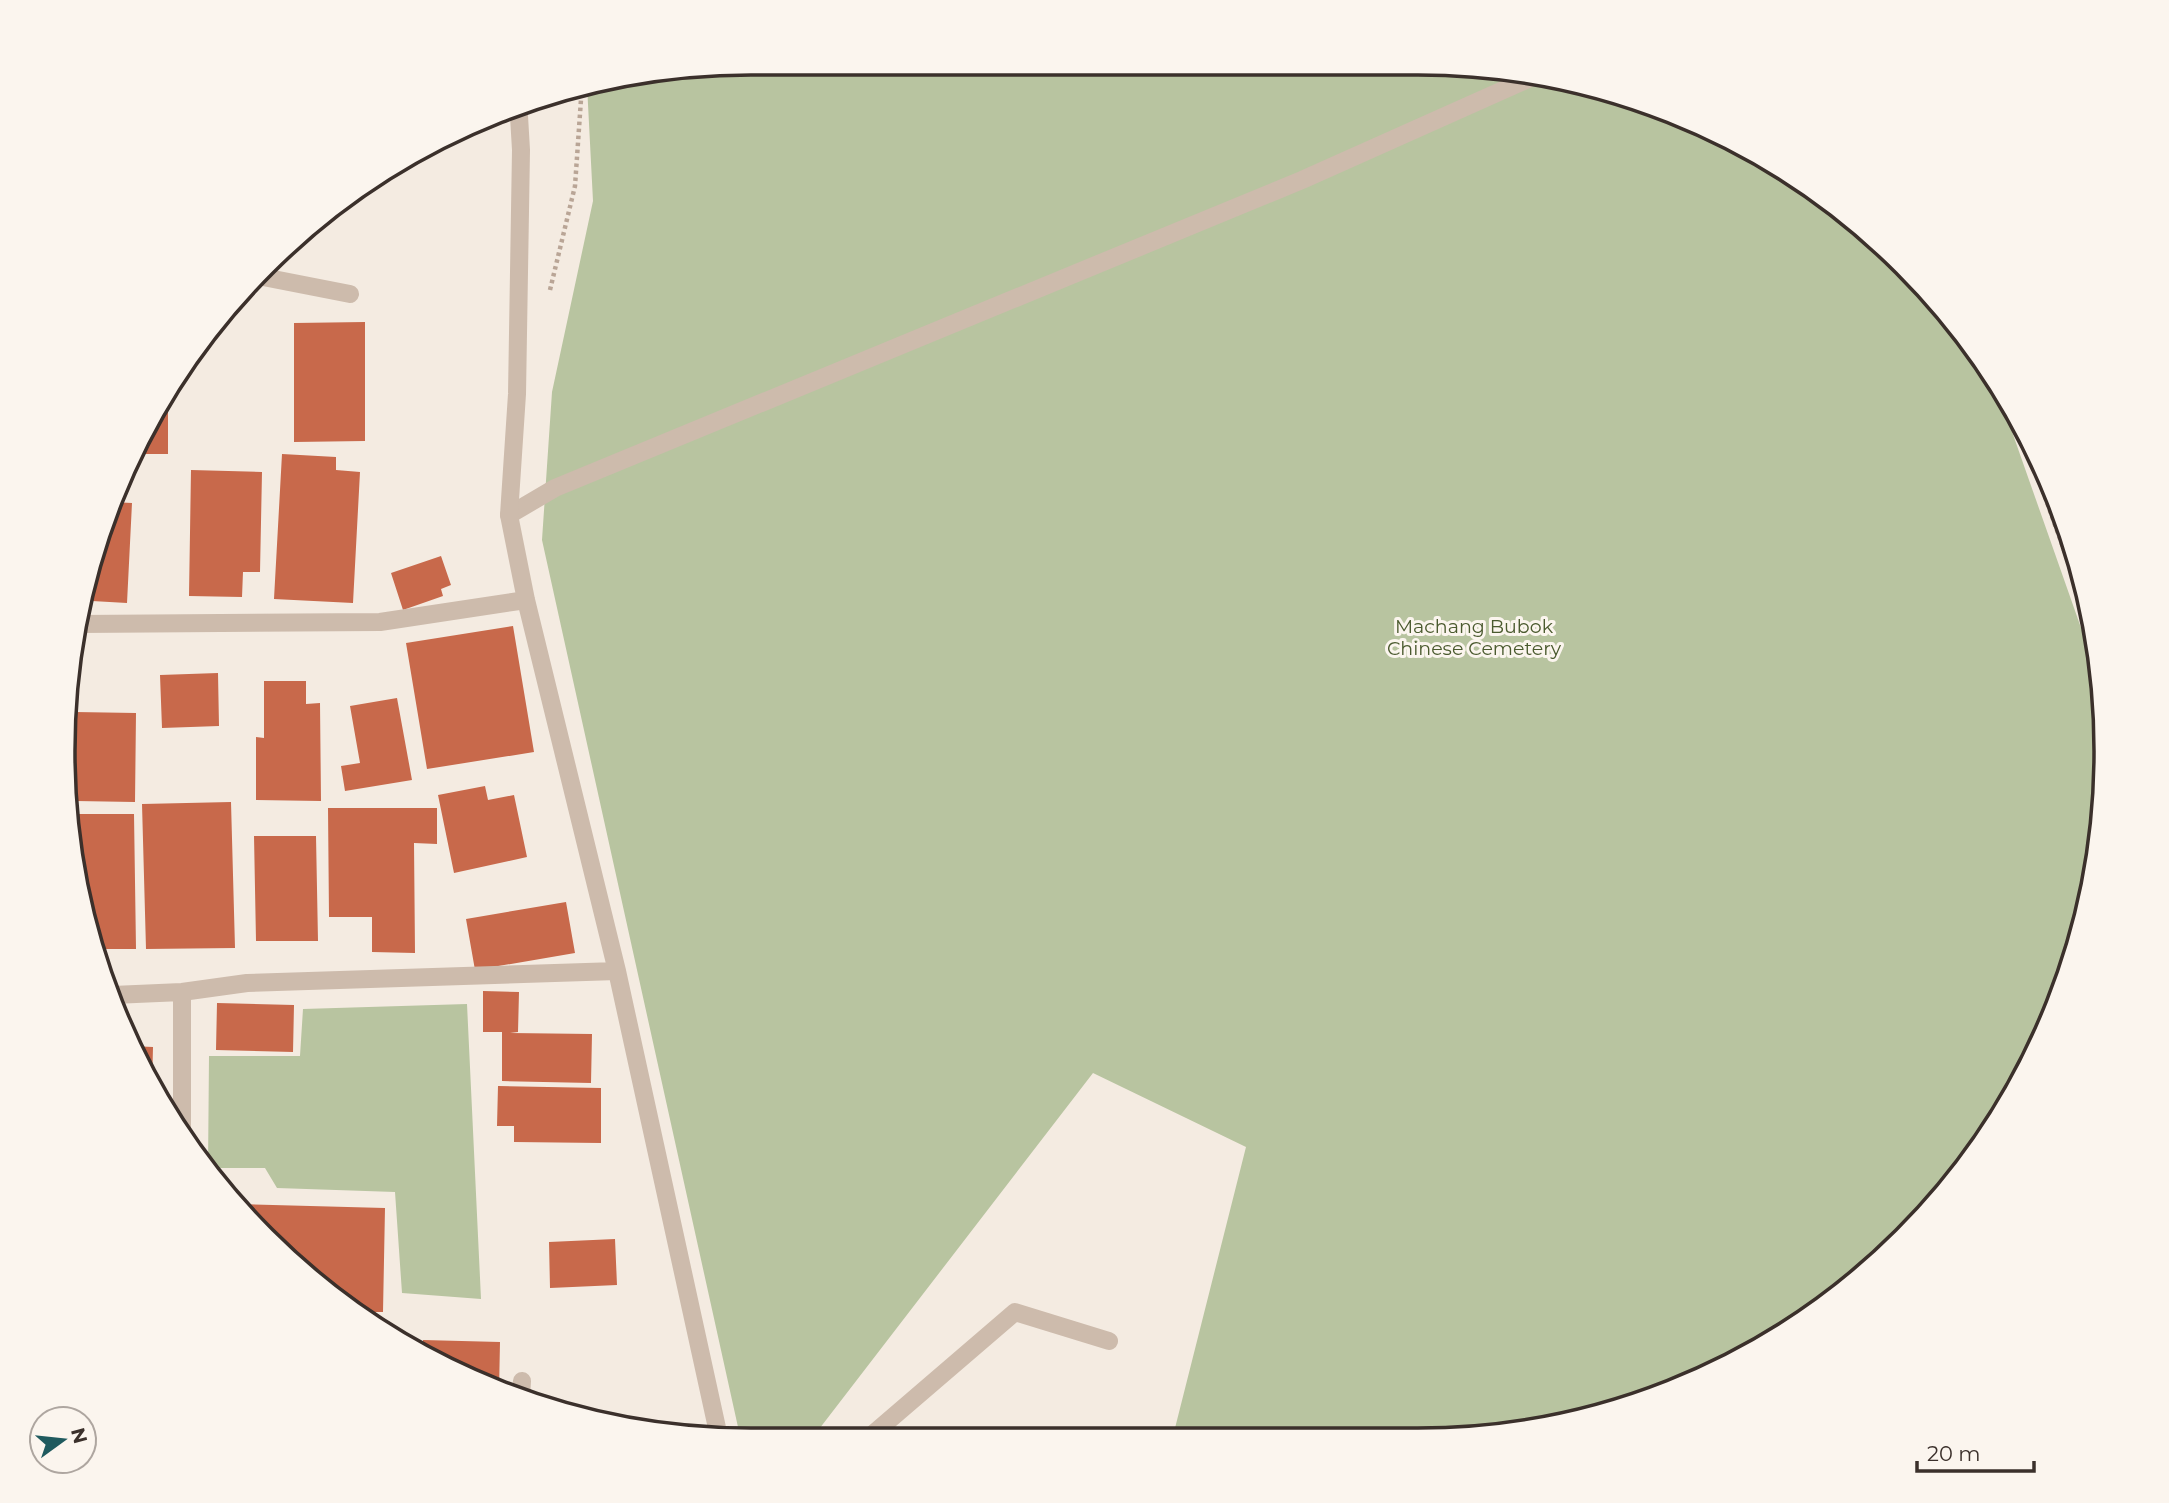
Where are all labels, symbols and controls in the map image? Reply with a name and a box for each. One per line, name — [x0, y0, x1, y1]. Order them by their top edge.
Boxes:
park label: Machang Bubok Chinese Cemetery — [1387, 615, 1562, 660]
north arrow — [28, 1405, 98, 1475]
text: N — [66, 1425, 92, 1446]
scale bar — [1917, 1430, 2034, 1474]
text: 20 m — [1927, 1441, 1981, 1466]

